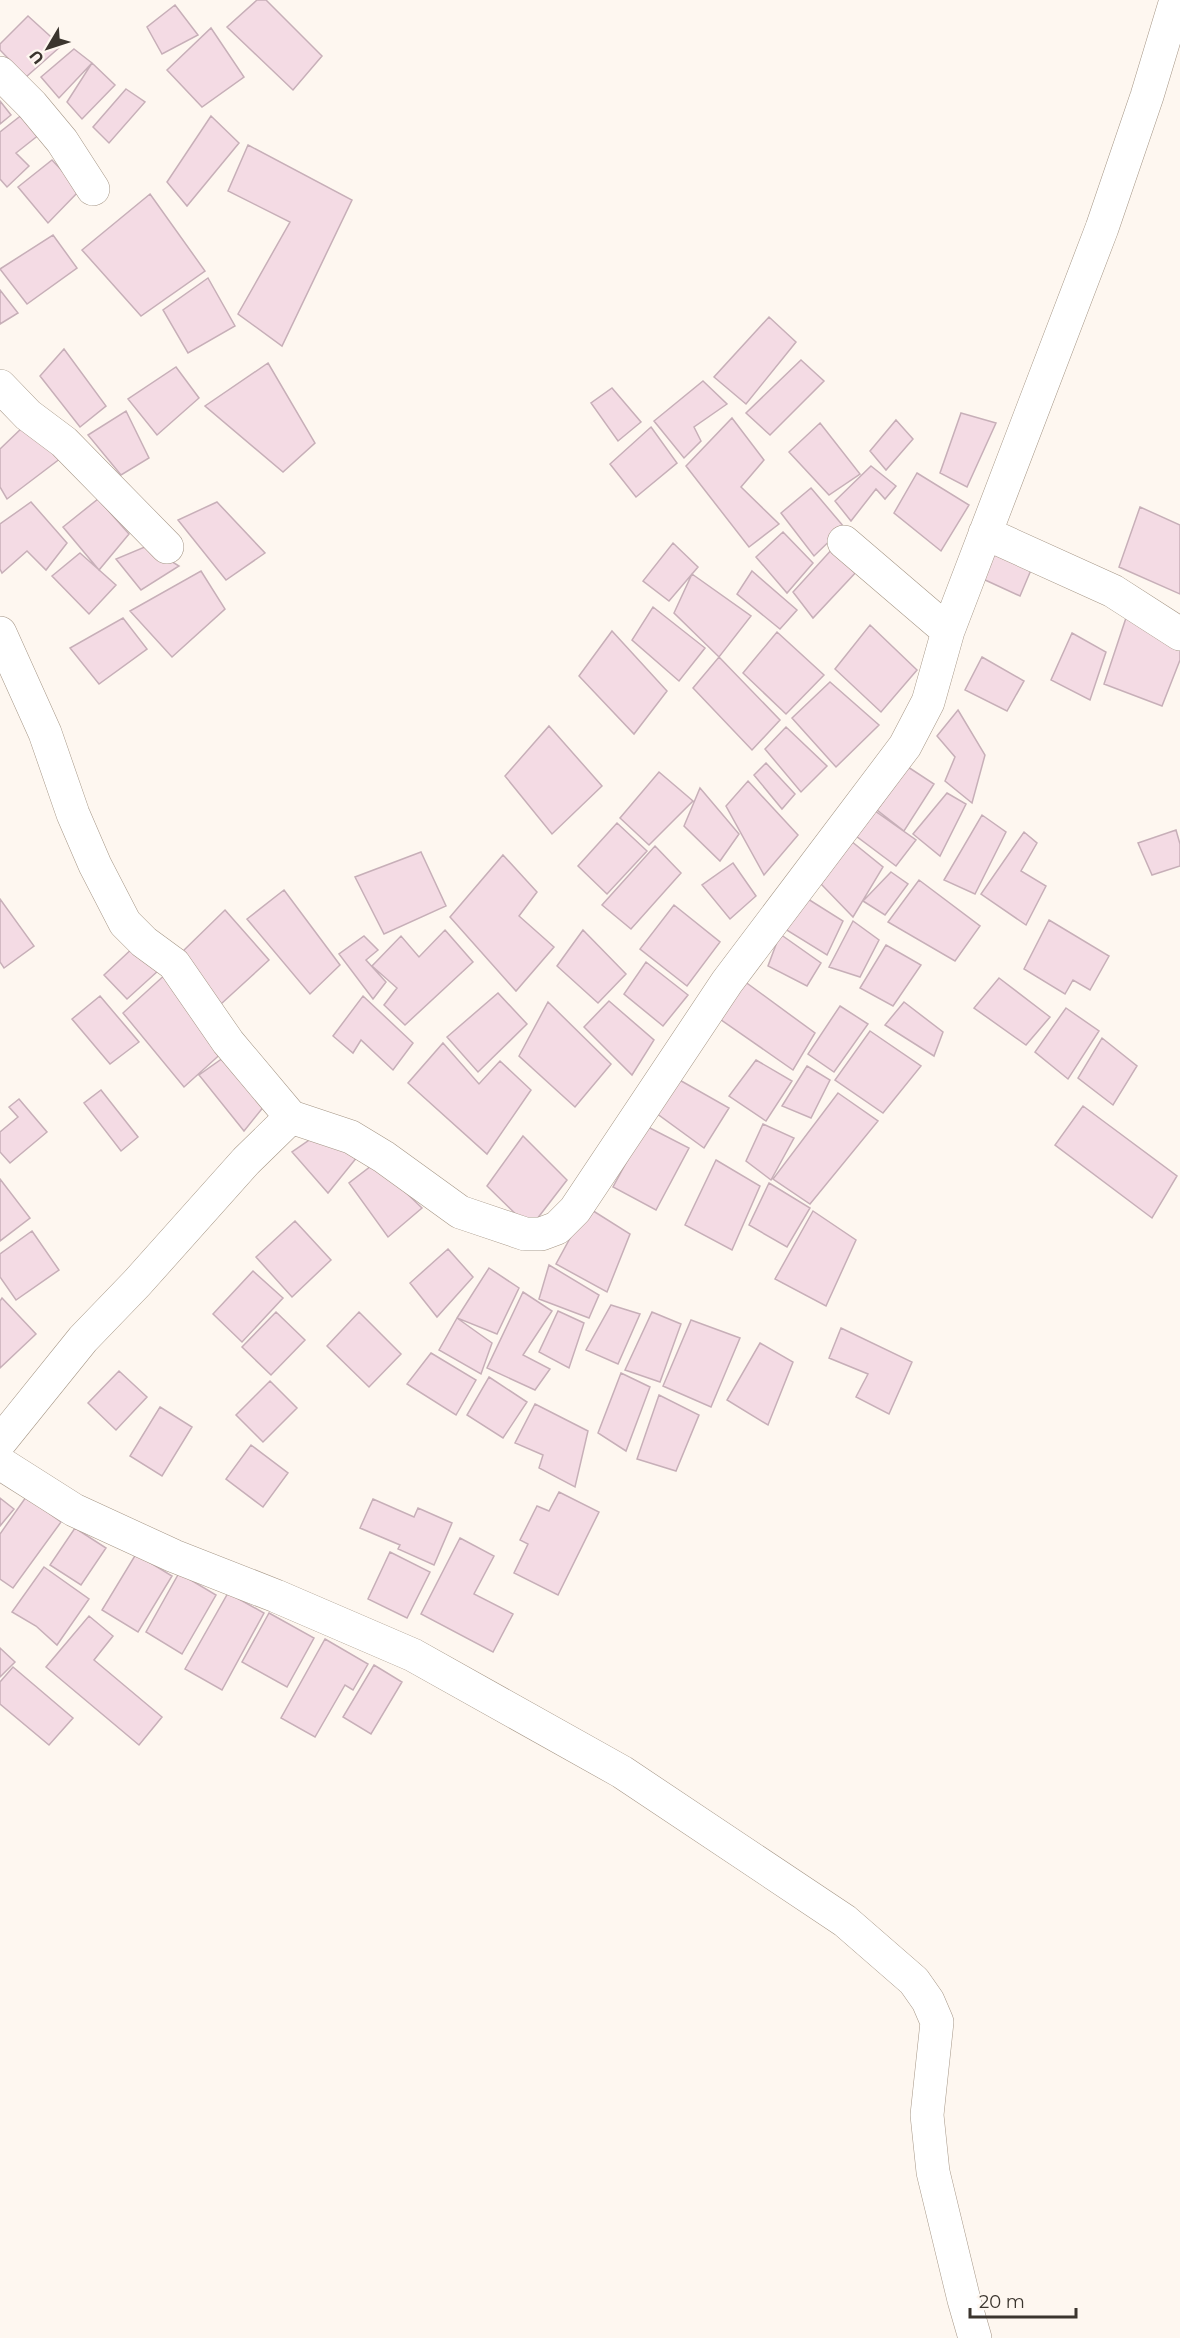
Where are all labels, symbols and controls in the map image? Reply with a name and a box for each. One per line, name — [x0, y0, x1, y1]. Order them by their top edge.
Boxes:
north arrow — [18, 18, 78, 78]
text: U — [25, 46, 48, 68]
scale bar — [970, 2281, 1076, 2319]
text: 20 m — [979, 2291, 1025, 2313]

